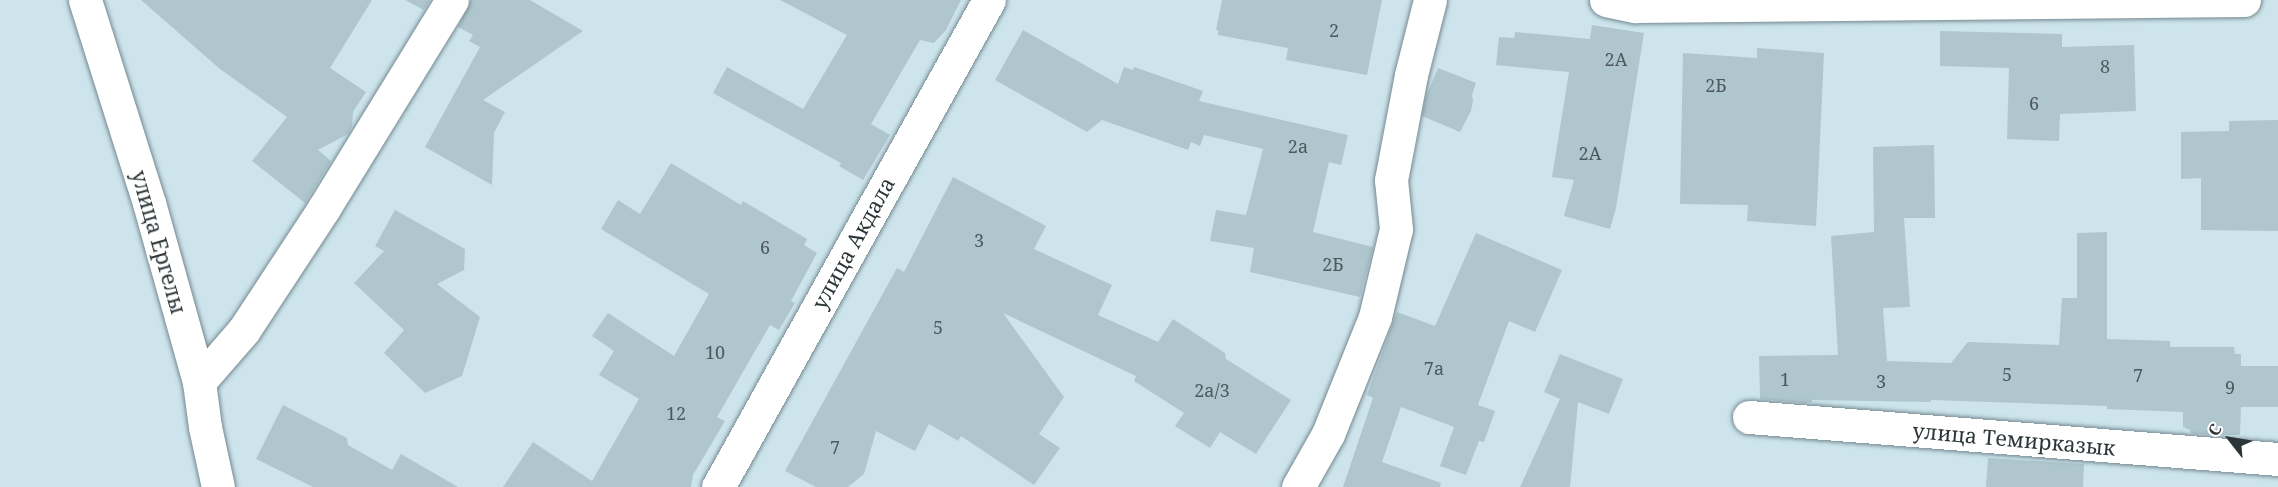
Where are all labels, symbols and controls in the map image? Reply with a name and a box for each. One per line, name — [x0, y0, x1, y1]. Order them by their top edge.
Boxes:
house number: 2 — [1329, 19, 1339, 41]
house number: 2А — [1605, 48, 1627, 70]
house number: 8 — [2100, 55, 2110, 77]
house number: 2Б — [1705, 74, 1727, 96]
house number: 6 — [2029, 92, 2039, 114]
house number: 2а — [1288, 135, 1308, 157]
house number: 2А — [1579, 142, 1601, 164]
street label: улица Ергелы — [126, 167, 192, 317]
street label: улица Акдала — [806, 172, 900, 314]
house number: 3 — [974, 229, 984, 251]
house number: 6 — [760, 236, 770, 258]
house number: 2Б — [1322, 253, 1344, 275]
house number: 5 — [933, 316, 943, 338]
house number: 10 — [705, 341, 725, 363]
house number: 7а — [1424, 357, 1444, 379]
house number: 5 — [2002, 363, 2012, 385]
house number: 7 — [2133, 364, 2143, 386]
house number: 1 — [1780, 368, 1790, 390]
house number: 3 — [1876, 370, 1886, 392]
house number: 9 — [2225, 376, 2235, 398]
house number: 2а/3 — [1194, 379, 1230, 401]
house number: 12 — [666, 402, 686, 424]
north arrow — [2200, 409, 2260, 469]
street label: улица Темирказык — [1912, 418, 2116, 460]
text: С — [2202, 420, 2227, 440]
house number: 7 — [830, 436, 840, 458]

